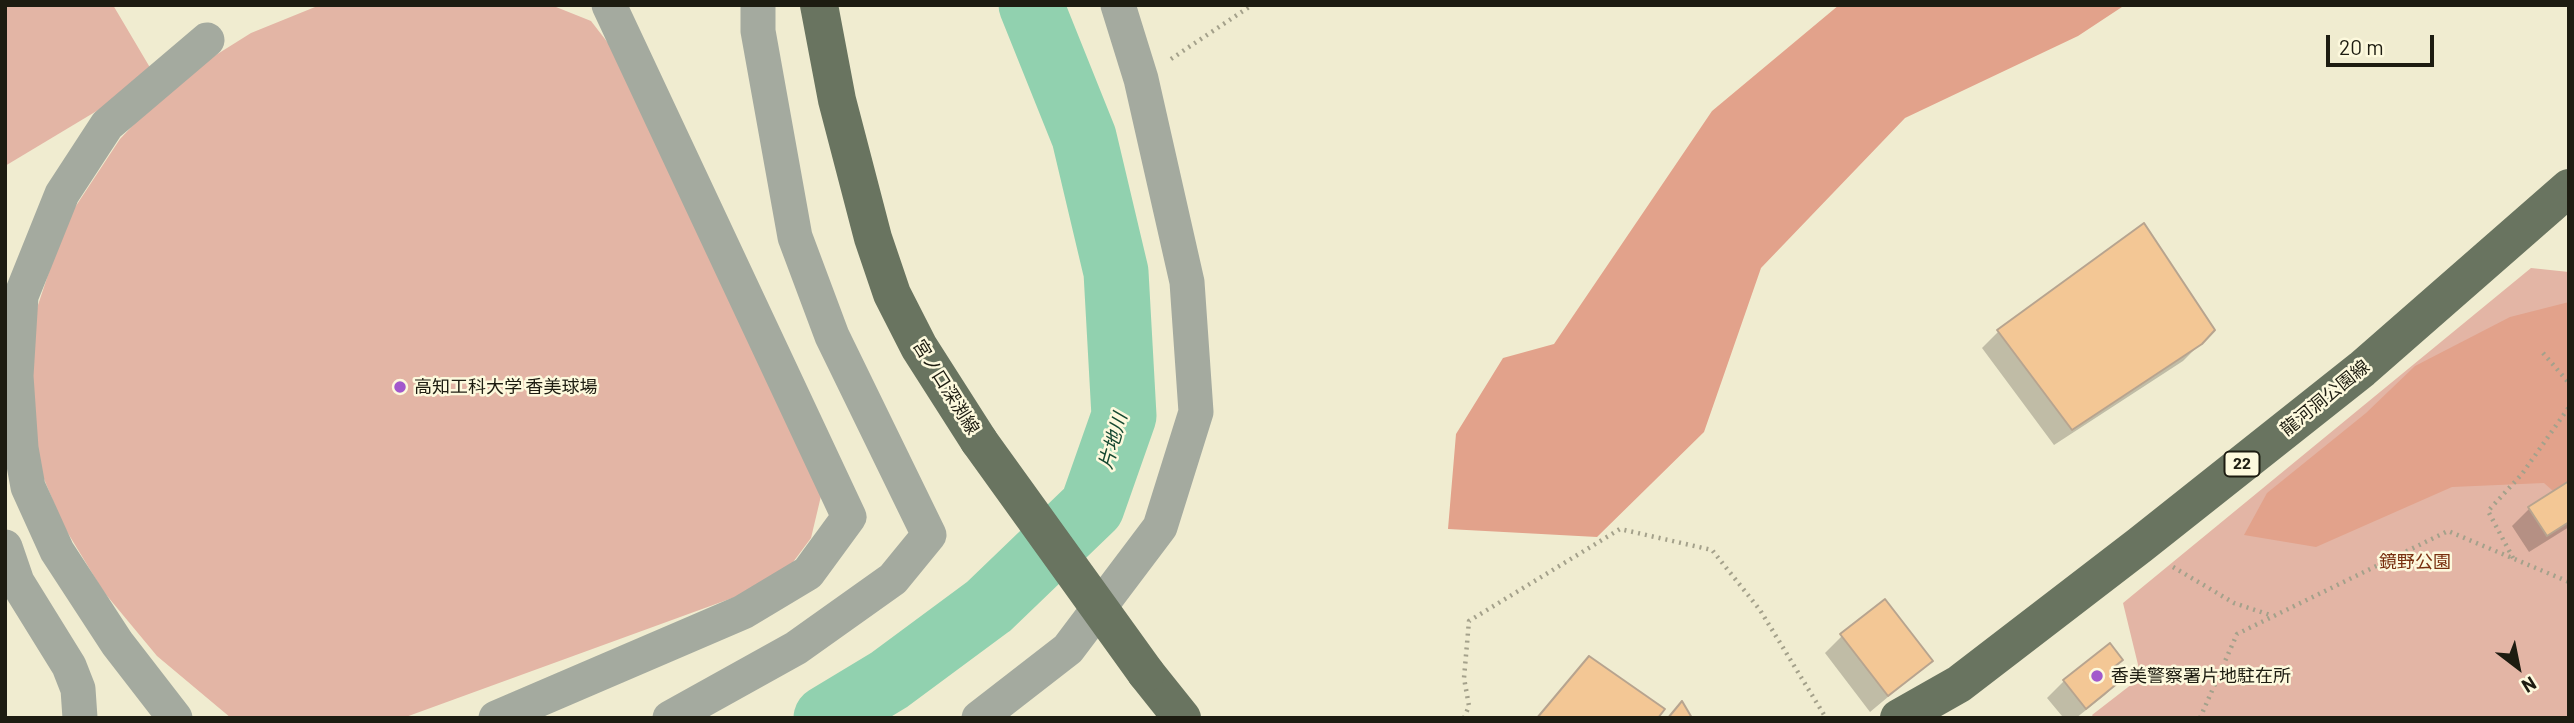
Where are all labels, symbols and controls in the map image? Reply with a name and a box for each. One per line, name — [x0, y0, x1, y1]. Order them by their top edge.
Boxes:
scale bar — [2329, 21, 2438, 65]
text: 20 m — [2339, 34, 2384, 59]
street label: 宮ノ口深渕線 — [908, 335, 984, 439]
street label: 龍河洞公園線 — [2276, 356, 2374, 440]
place label: 高知工科大学 香美球場 — [414, 376, 598, 398]
marker: 高知工科大学 香美球場 — [392, 379, 408, 395]
water label: 片地川 — [1094, 410, 1132, 472]
road number: 22 — [2224, 452, 2260, 477]
park label: 鏡野公園 — [2379, 551, 2451, 573]
north arrow — [2483, 632, 2553, 702]
place label: 香美警察署片地駐在所 — [2111, 665, 2291, 687]
marker: 香美警察署片地駐在所 — [2089, 668, 2105, 684]
text: N — [2518, 672, 2541, 698]

